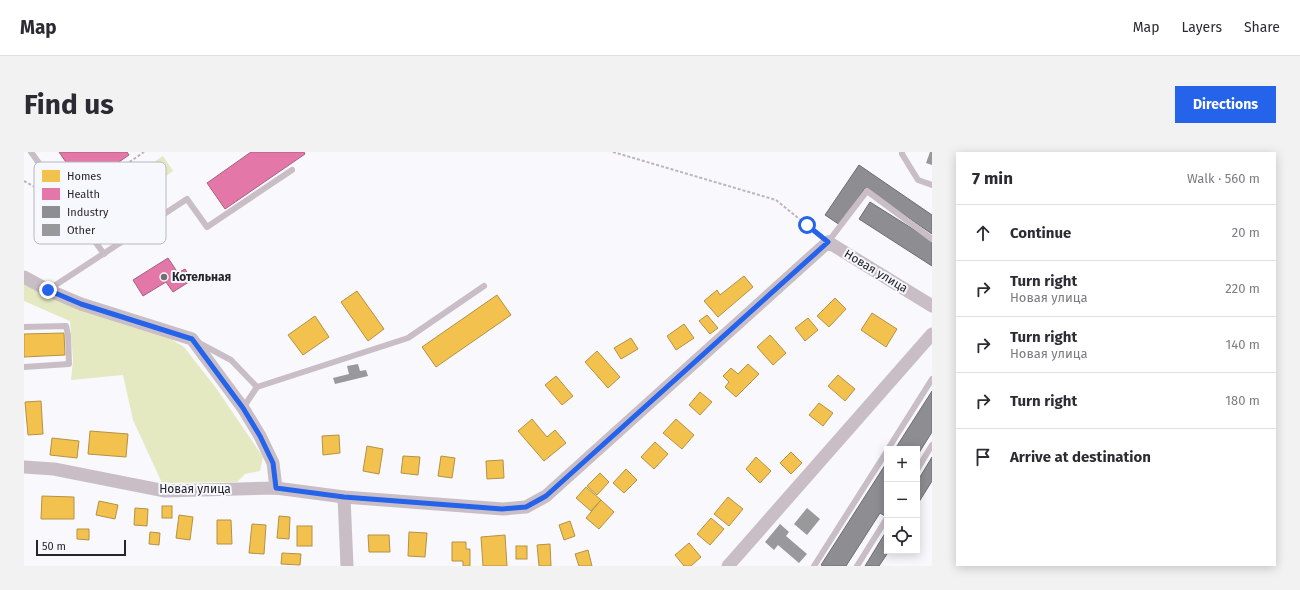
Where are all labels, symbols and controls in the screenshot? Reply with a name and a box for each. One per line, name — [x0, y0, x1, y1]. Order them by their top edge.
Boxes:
text: Map — [20, 16, 57, 39]
text: Map — [1133, 19, 1159, 36]
text: Layers — [1181, 19, 1222, 36]
text: Share — [1244, 19, 1280, 36]
button: Directions — [1175, 86, 1276, 123]
text: Find us — [24, 88, 114, 121]
legend — [34, 162, 166, 244]
text: 7 min — [972, 168, 1013, 189]
text: Homes — [67, 170, 101, 183]
text: Walk · 560 m — [1187, 171, 1260, 186]
text: Health — [67, 188, 100, 201]
text: Industry — [67, 206, 109, 219]
route start — [798, 216, 816, 234]
icon: ahead — [972, 222, 994, 244]
text: Other — [67, 224, 96, 237]
text: Continue — [1010, 224, 1071, 242]
text: 20 m — [1232, 225, 1260, 240]
street label: Новая улица — [842, 247, 910, 295]
place label: Котельная — [172, 270, 231, 284]
marker: Котельная — [159, 272, 169, 282]
text: Turn right — [1010, 272, 1077, 290]
icon: right — [972, 278, 994, 300]
route end — [39, 281, 57, 299]
text: 220 m — [1225, 281, 1260, 296]
text: Новая улица — [1010, 290, 1088, 305]
text: Turn right — [1010, 328, 1077, 346]
icon: right — [972, 334, 994, 356]
text: 140 m — [1226, 337, 1260, 352]
text: Новая улица — [1010, 346, 1088, 361]
icon: right — [972, 390, 994, 412]
text: Turn right — [1010, 392, 1077, 410]
text: 180 m — [1225, 393, 1260, 408]
map controls — [884, 446, 920, 554]
button: + — [884, 446, 920, 482]
icon: arrive — [972, 446, 994, 468]
text: Arrive at destination — [1010, 448, 1151, 466]
street label: Новая улица — [159, 482, 231, 496]
button: − — [884, 482, 920, 518]
button: locate — [884, 518, 920, 554]
scale bar — [36, 538, 126, 557]
text: 50 m — [42, 540, 66, 553]

